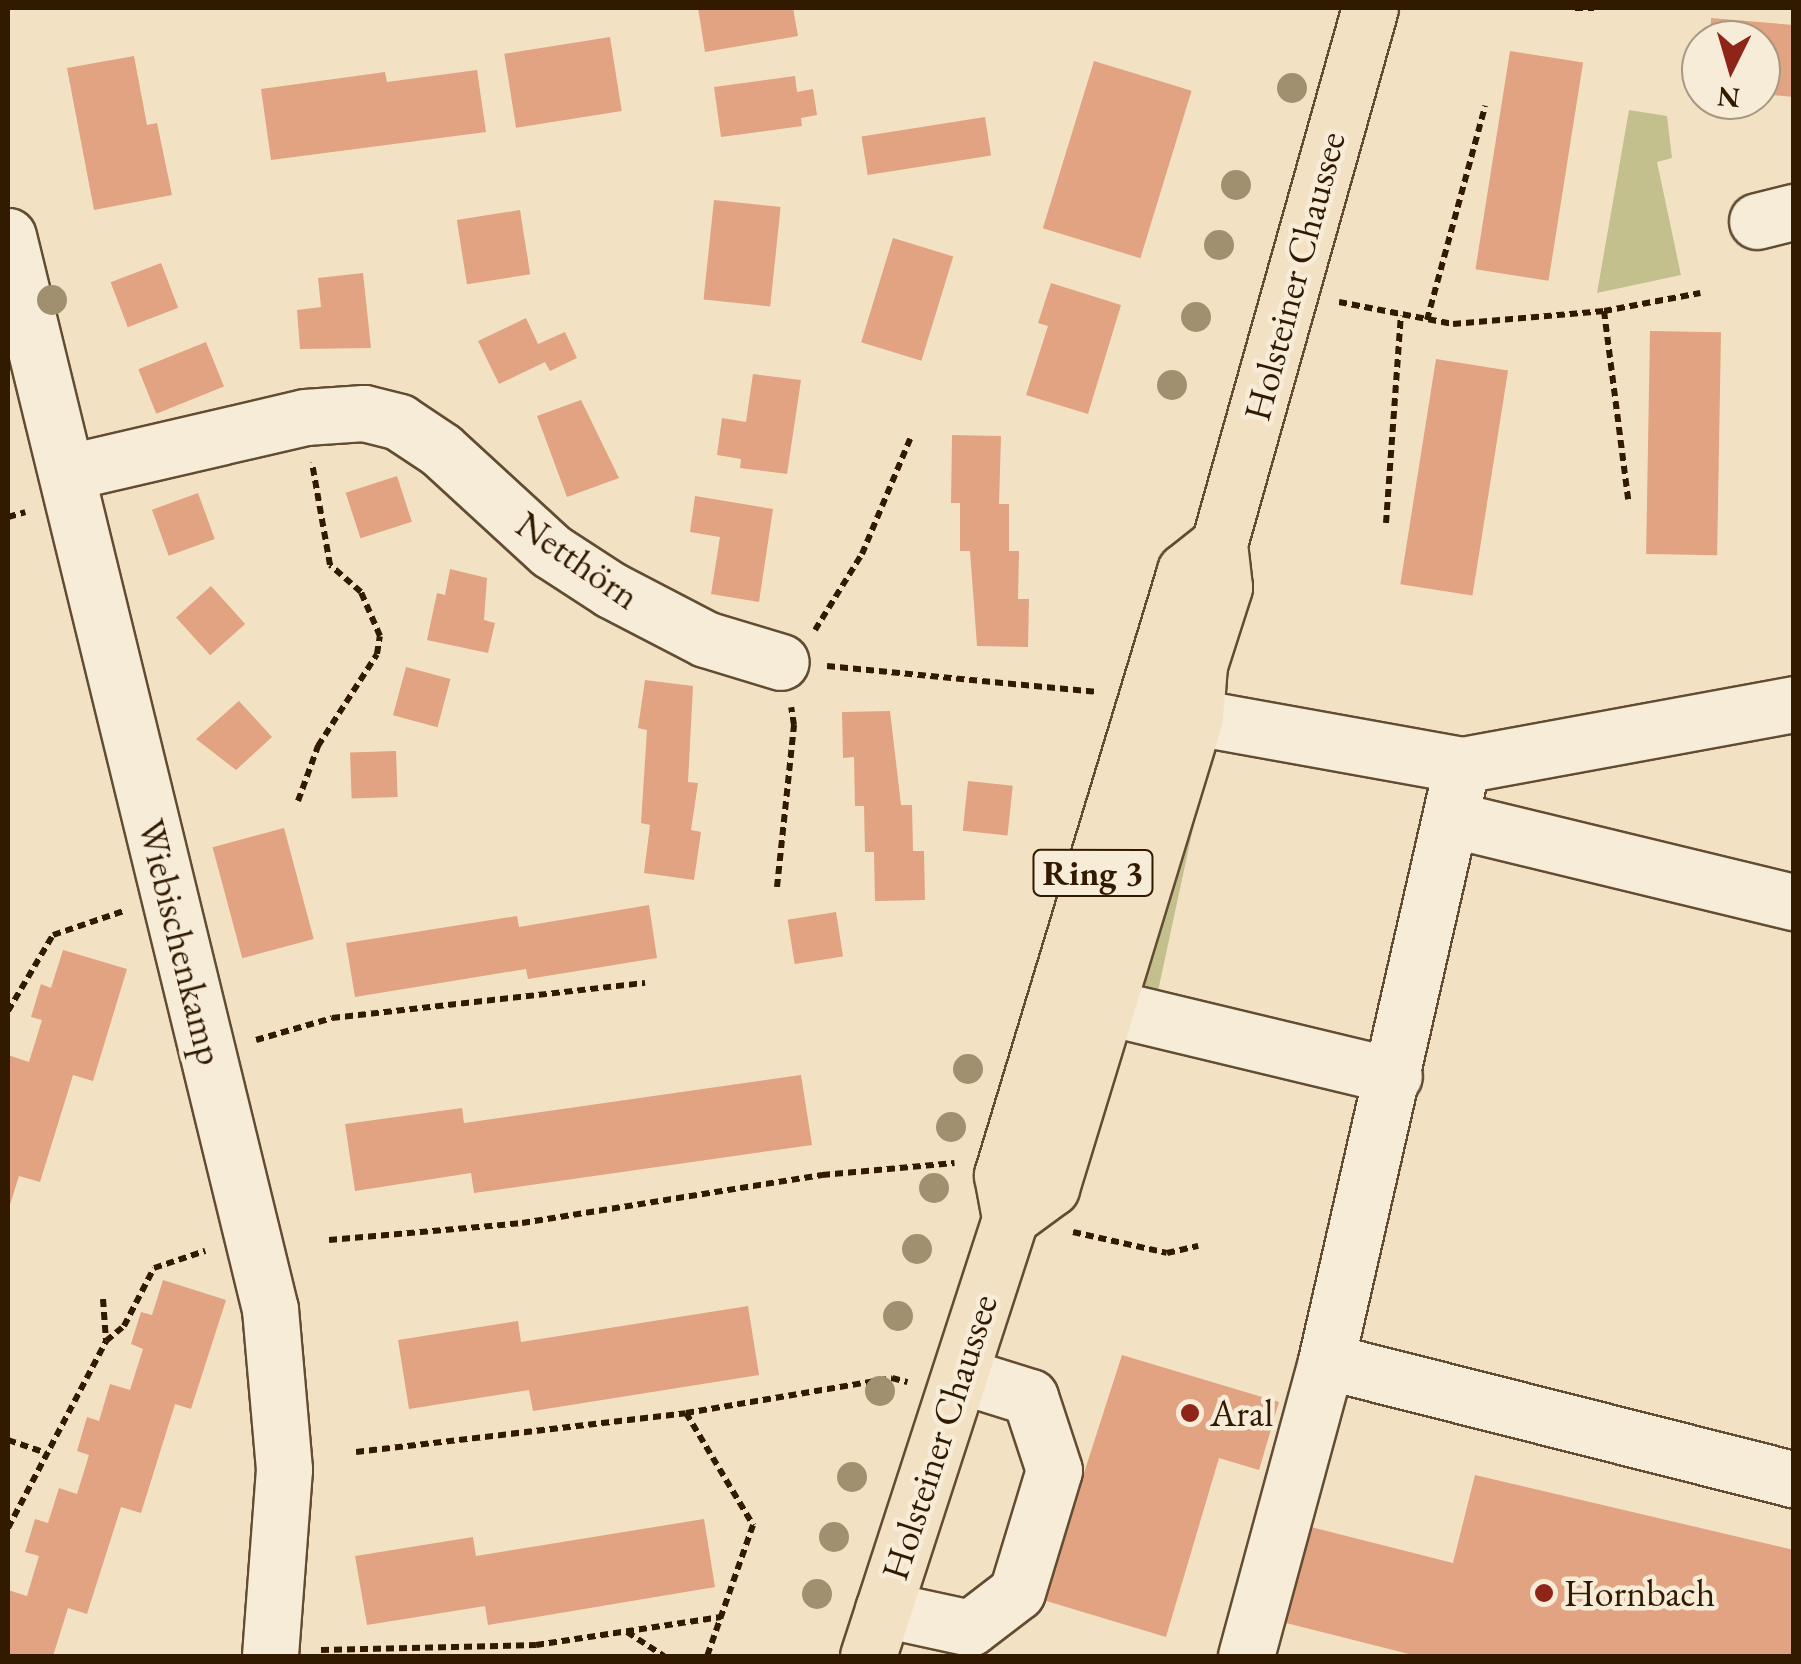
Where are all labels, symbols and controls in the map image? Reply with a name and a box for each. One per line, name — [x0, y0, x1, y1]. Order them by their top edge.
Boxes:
north arrow — [1681, 20, 1781, 120]
text: N — [1716, 79, 1741, 117]
street label: Holsteiner Chaussee — [1234, 127, 1354, 425]
street label: Netthörn — [508, 501, 648, 619]
street label: Wiebischenkamp — [128, 814, 234, 1070]
road number: Ring 3 — [1030, 843, 1156, 903]
street label: Holsteiner Chaussee — [871, 1289, 1007, 1585]
place label: Aral — [1210, 1390, 1273, 1436]
marker: Aral — [1179, 1402, 1201, 1424]
place label: Hornbach — [1564, 1570, 1715, 1616]
marker: Hornbach — [1533, 1582, 1555, 1604]

